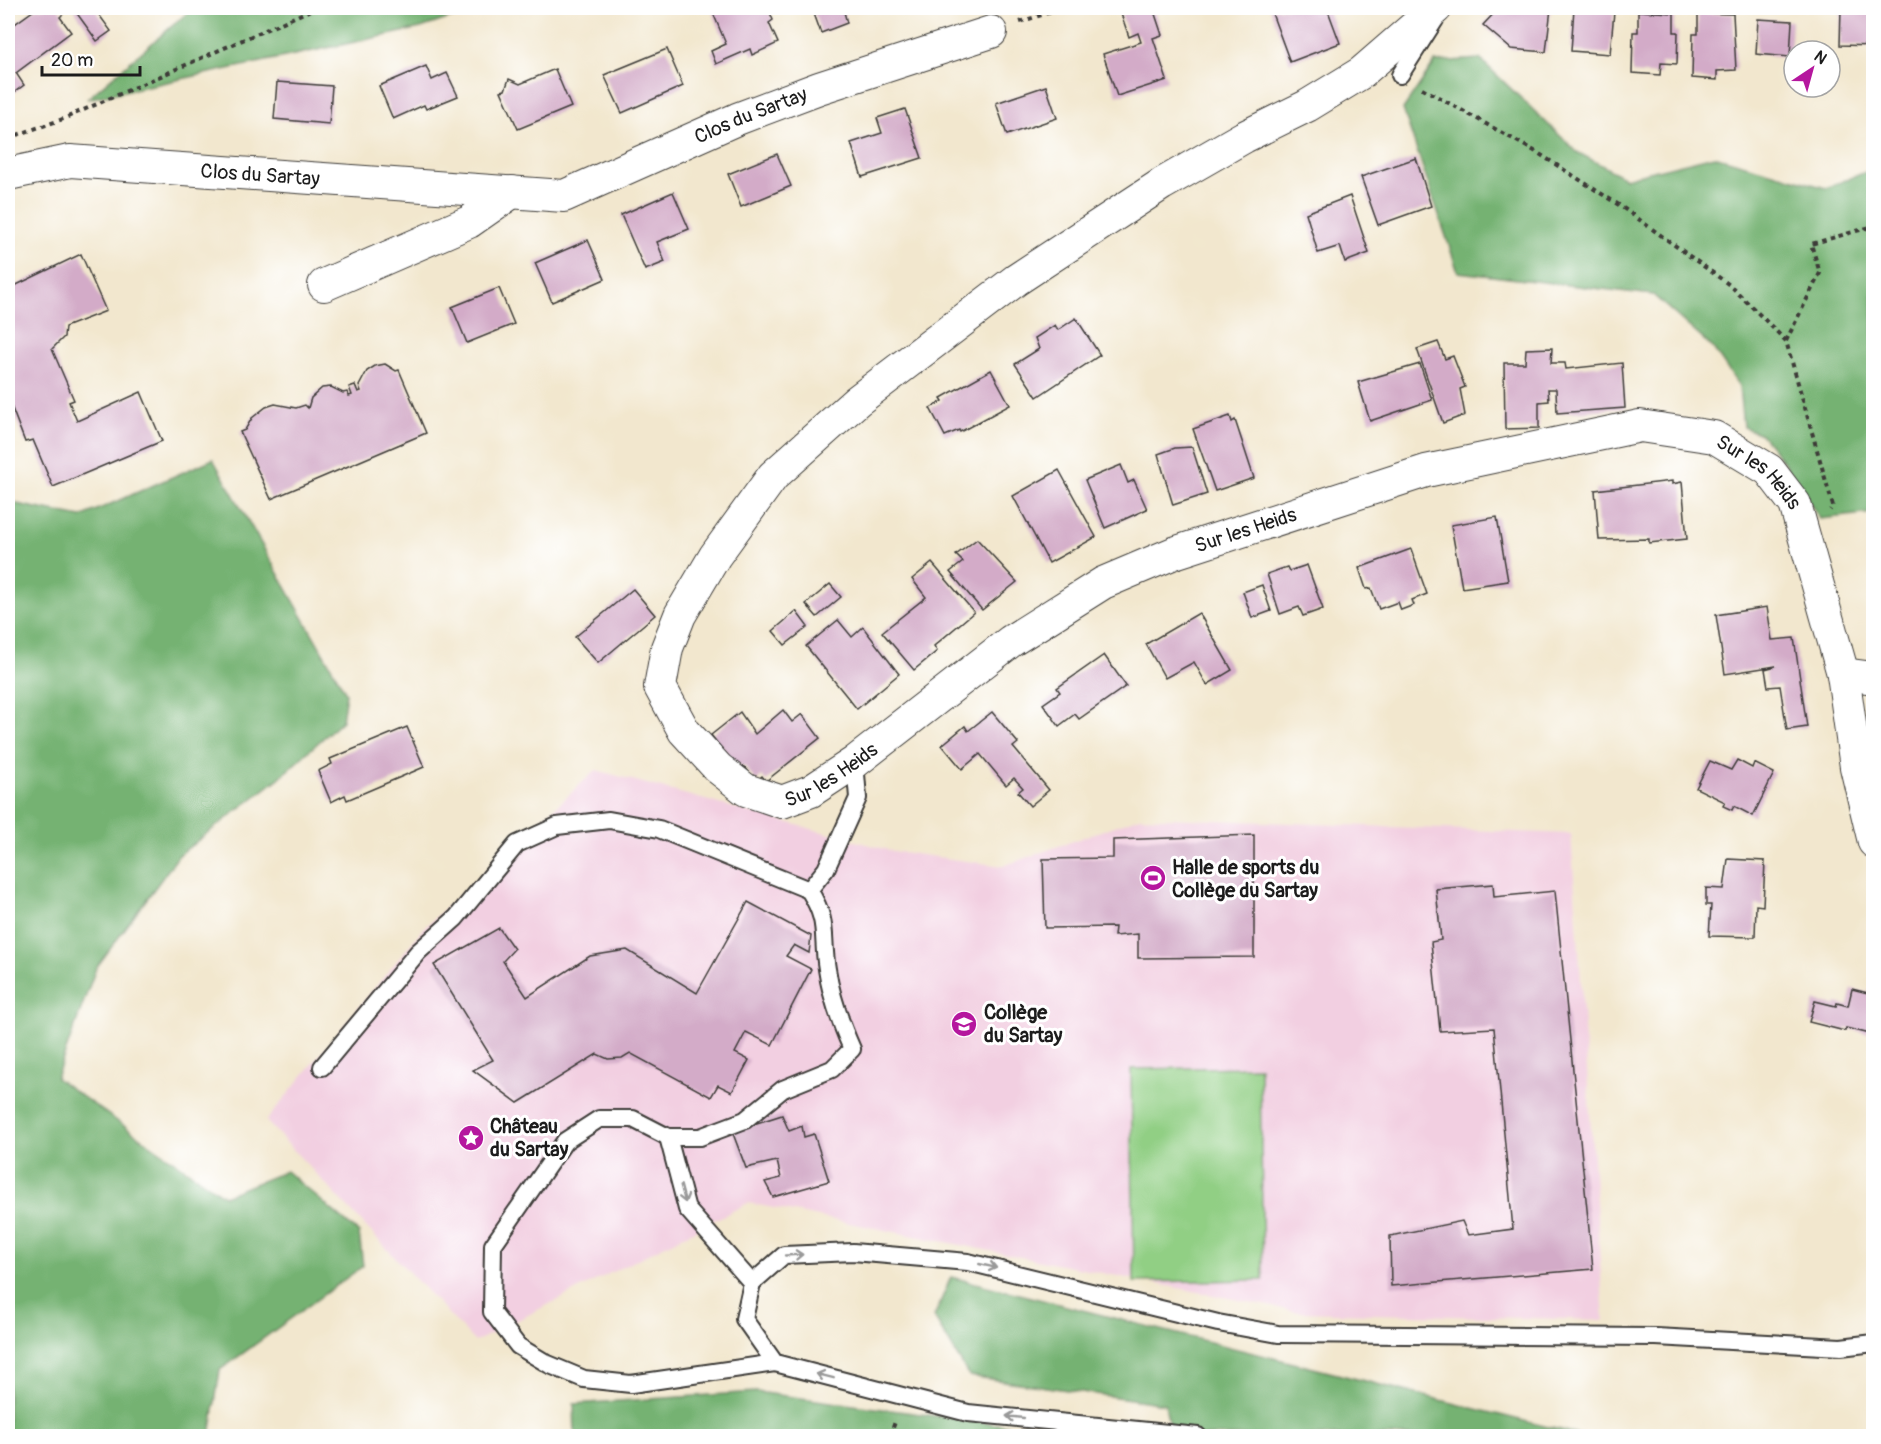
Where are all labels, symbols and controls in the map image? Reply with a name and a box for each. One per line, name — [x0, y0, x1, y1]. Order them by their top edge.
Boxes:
scale bar — [42, 39, 140, 77]
north arrow — [1782, 39, 1842, 99]
text: N — [1810, 46, 1831, 69]
text: 20 m — [51, 49, 93, 72]
street label: Clos du Sartay — [690, 82, 811, 149]
street label: Clos du Sartay — [200, 158, 321, 192]
street label: Sur les Heids — [1712, 429, 1807, 515]
street label: Sur les Heids — [1192, 502, 1300, 558]
street label: Sur les Heids — [781, 737, 883, 813]
place label: Halle de sports du Collège du Sartay — [1172, 855, 1319, 903]
sports icon: Halle de sports du Collège du Sartay — [1138, 863, 1168, 893]
place label: Collège du Sartay — [984, 1000, 1063, 1048]
school or university icon: Collège du Sartay — [949, 1009, 979, 1039]
place label: Château du Sartay — [490, 1114, 569, 1162]
place icon: Château du Sartay — [456, 1123, 486, 1153]
one-way arrow — [678, 1184, 689, 1203]
one-way arrow — [784, 1249, 804, 1260]
one-way arrow — [978, 1261, 997, 1273]
one-way arrow — [816, 1369, 835, 1381]
one-way arrow — [1006, 1411, 1025, 1422]

